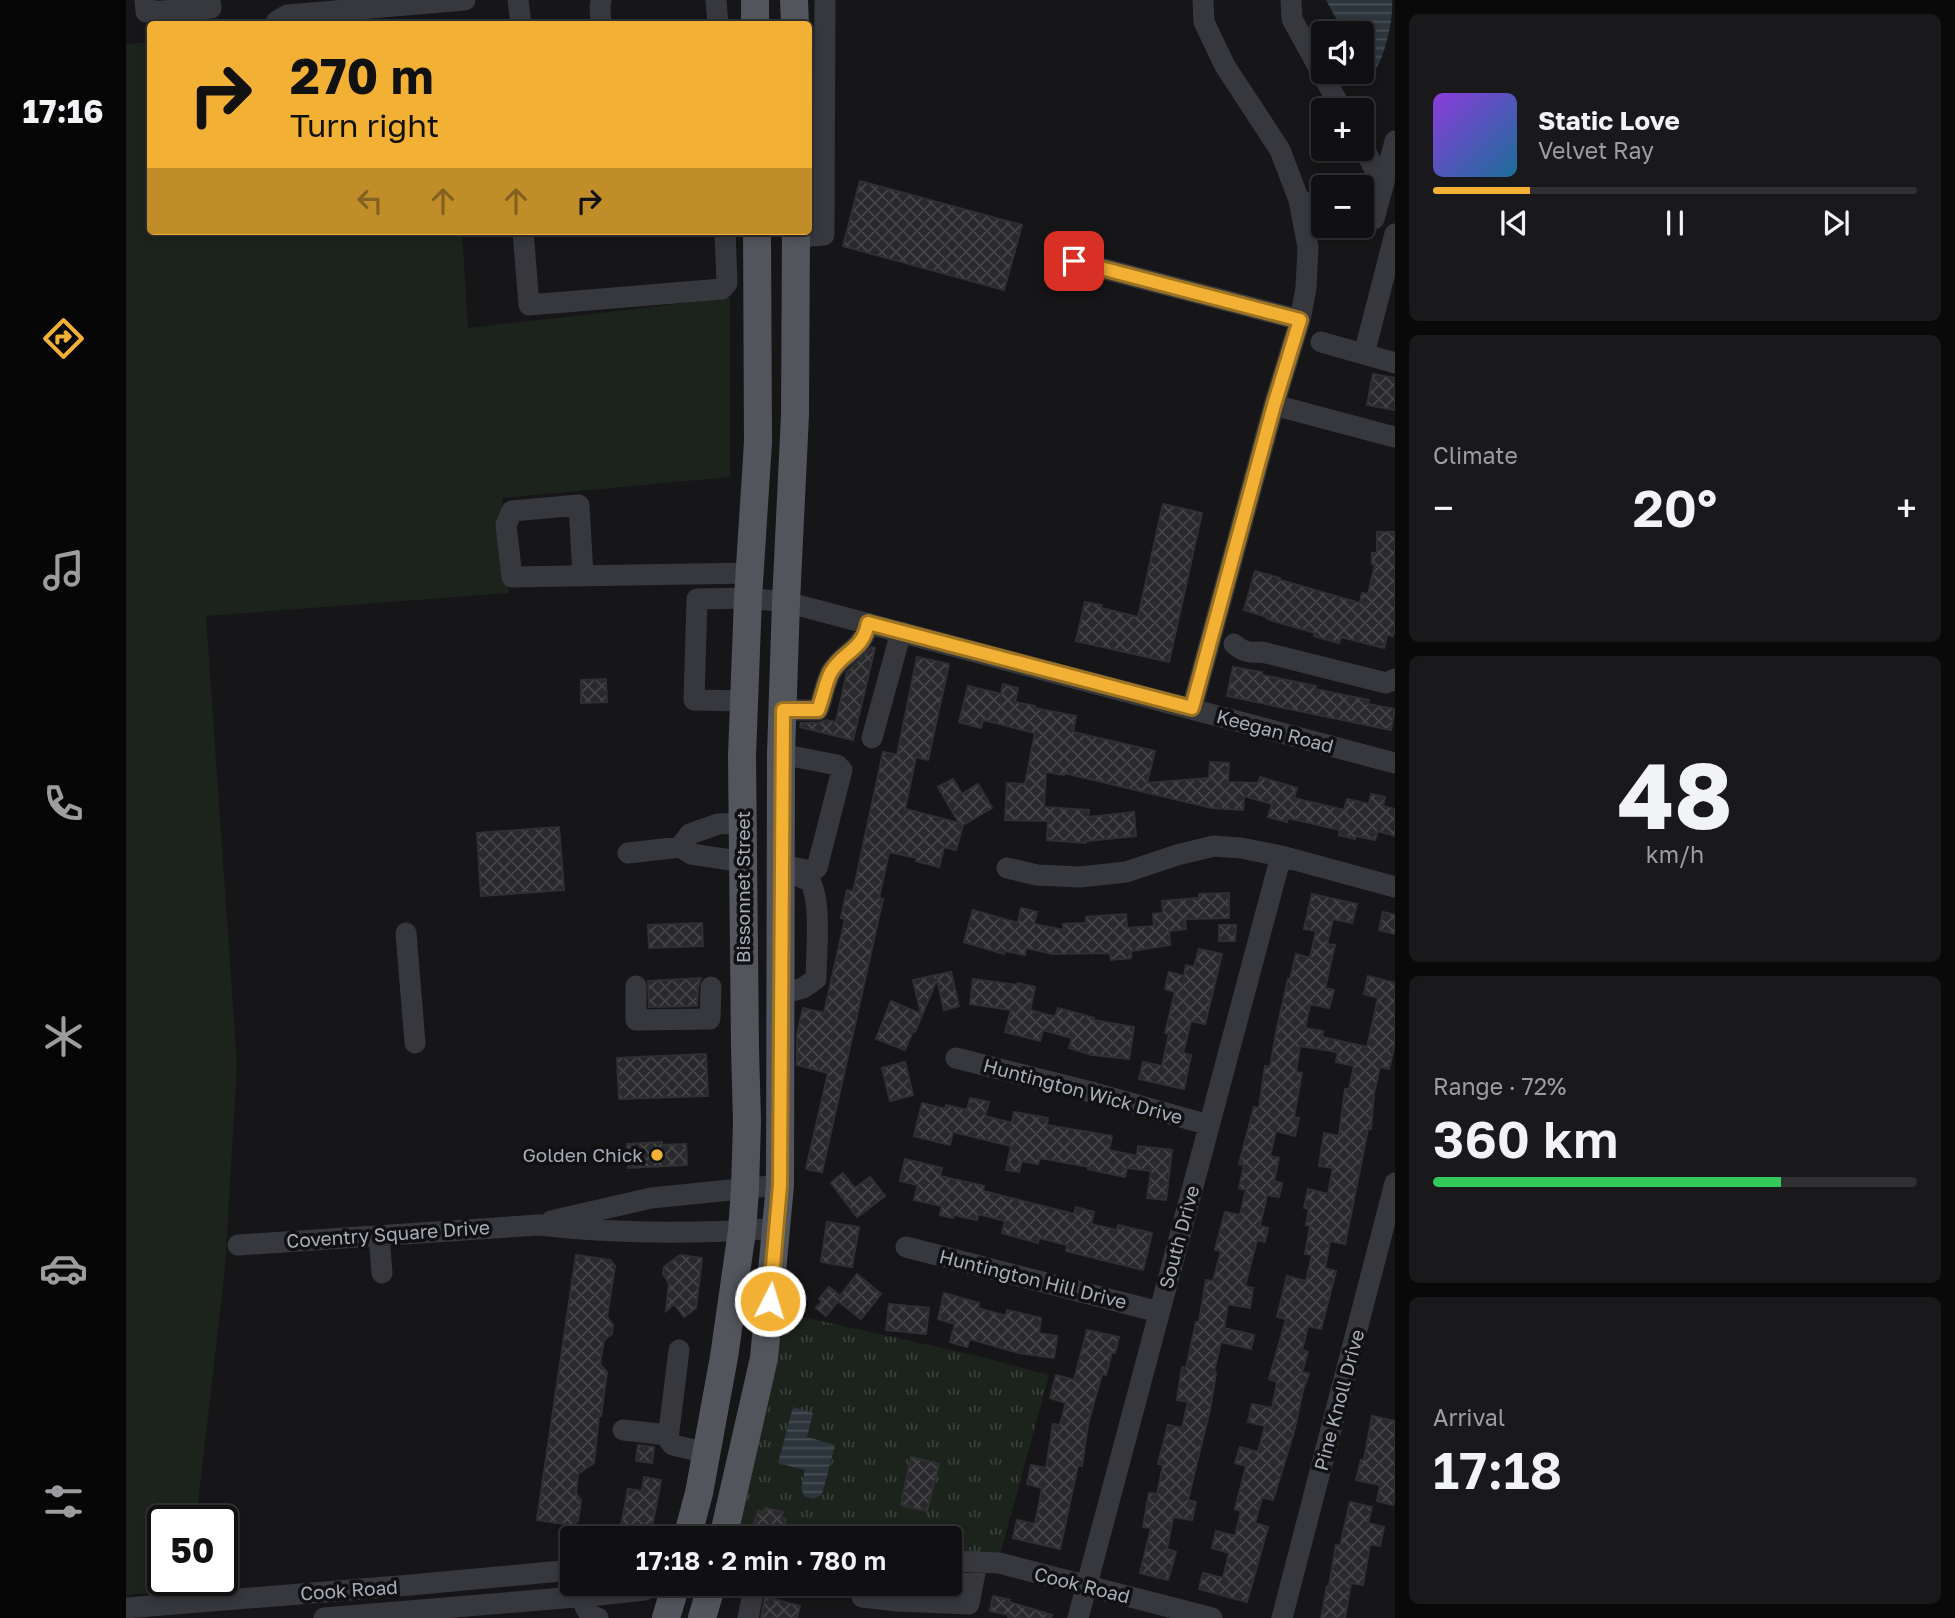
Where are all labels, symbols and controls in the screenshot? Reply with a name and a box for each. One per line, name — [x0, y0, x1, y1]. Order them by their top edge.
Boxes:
map controls — [1311, 21, 1374, 238]
button: sound — [1311, 21, 1374, 84]
text: 270 m — [290, 46, 434, 105]
icon: right — [175, 49, 266, 140]
text: 17:16 — [23, 92, 103, 130]
button: + — [1311, 98, 1374, 161]
text: Static Love — [1538, 105, 1680, 136]
text: Turn right — [290, 106, 439, 144]
text: Velvet Ray — [1538, 136, 1654, 164]
button: − — [1311, 175, 1374, 238]
icon: left — [351, 182, 389, 220]
icon: ahead — [424, 182, 462, 220]
icon: ahead — [497, 182, 535, 220]
icon: right — [570, 182, 608, 220]
icon: previous — [1495, 204, 1533, 242]
icon: pause — [1656, 204, 1694, 242]
icon: next — [1817, 204, 1855, 242]
pin — [1044, 231, 1104, 291]
icon: arrive — [1055, 242, 1093, 280]
icon: directions — [39, 314, 88, 363]
text: Climate — [1433, 441, 1518, 469]
text: 20° — [1633, 476, 1717, 538]
text: − — [1433, 485, 1454, 530]
text: + — [1896, 485, 1917, 530]
icon: music — [39, 546, 88, 595]
street label: Keegan Road — [1214, 704, 1336, 757]
text: 48 — [1617, 740, 1733, 849]
icon: phone — [39, 779, 88, 828]
street label: Bissonnet Street — [731, 811, 754, 963]
text: km/h — [1646, 840, 1704, 868]
icon: climate — [39, 1012, 88, 1061]
street label: Huntington Wick Drive — [981, 1053, 1185, 1128]
text: Range · 72% — [1433, 1072, 1566, 1100]
text: 360 km — [1433, 1107, 1618, 1169]
place label: Golden Chick — [522, 1143, 643, 1166]
marker: Golden Chick — [649, 1147, 665, 1163]
street label: South Drive — [1154, 1183, 1203, 1291]
street label: Coventry Square Drive — [285, 1215, 490, 1252]
icon: car — [39, 1244, 88, 1293]
street label: Huntington Hill Drive — [937, 1244, 1129, 1313]
position arrow — [733, 1264, 807, 1338]
street label: Pine Knoll Drive — [1309, 1327, 1368, 1473]
text: Arrival — [1433, 1403, 1505, 1431]
text: 17:18 — [1433, 1438, 1562, 1500]
icon: filters — [39, 1477, 88, 1526]
speed limit sign: 50 — [147, 1505, 238, 1596]
text: 17:18 · 2 min · 780 m — [636, 1545, 886, 1576]
street label: Cook Road — [1032, 1562, 1132, 1607]
street label: Cook Road — [299, 1575, 399, 1604]

